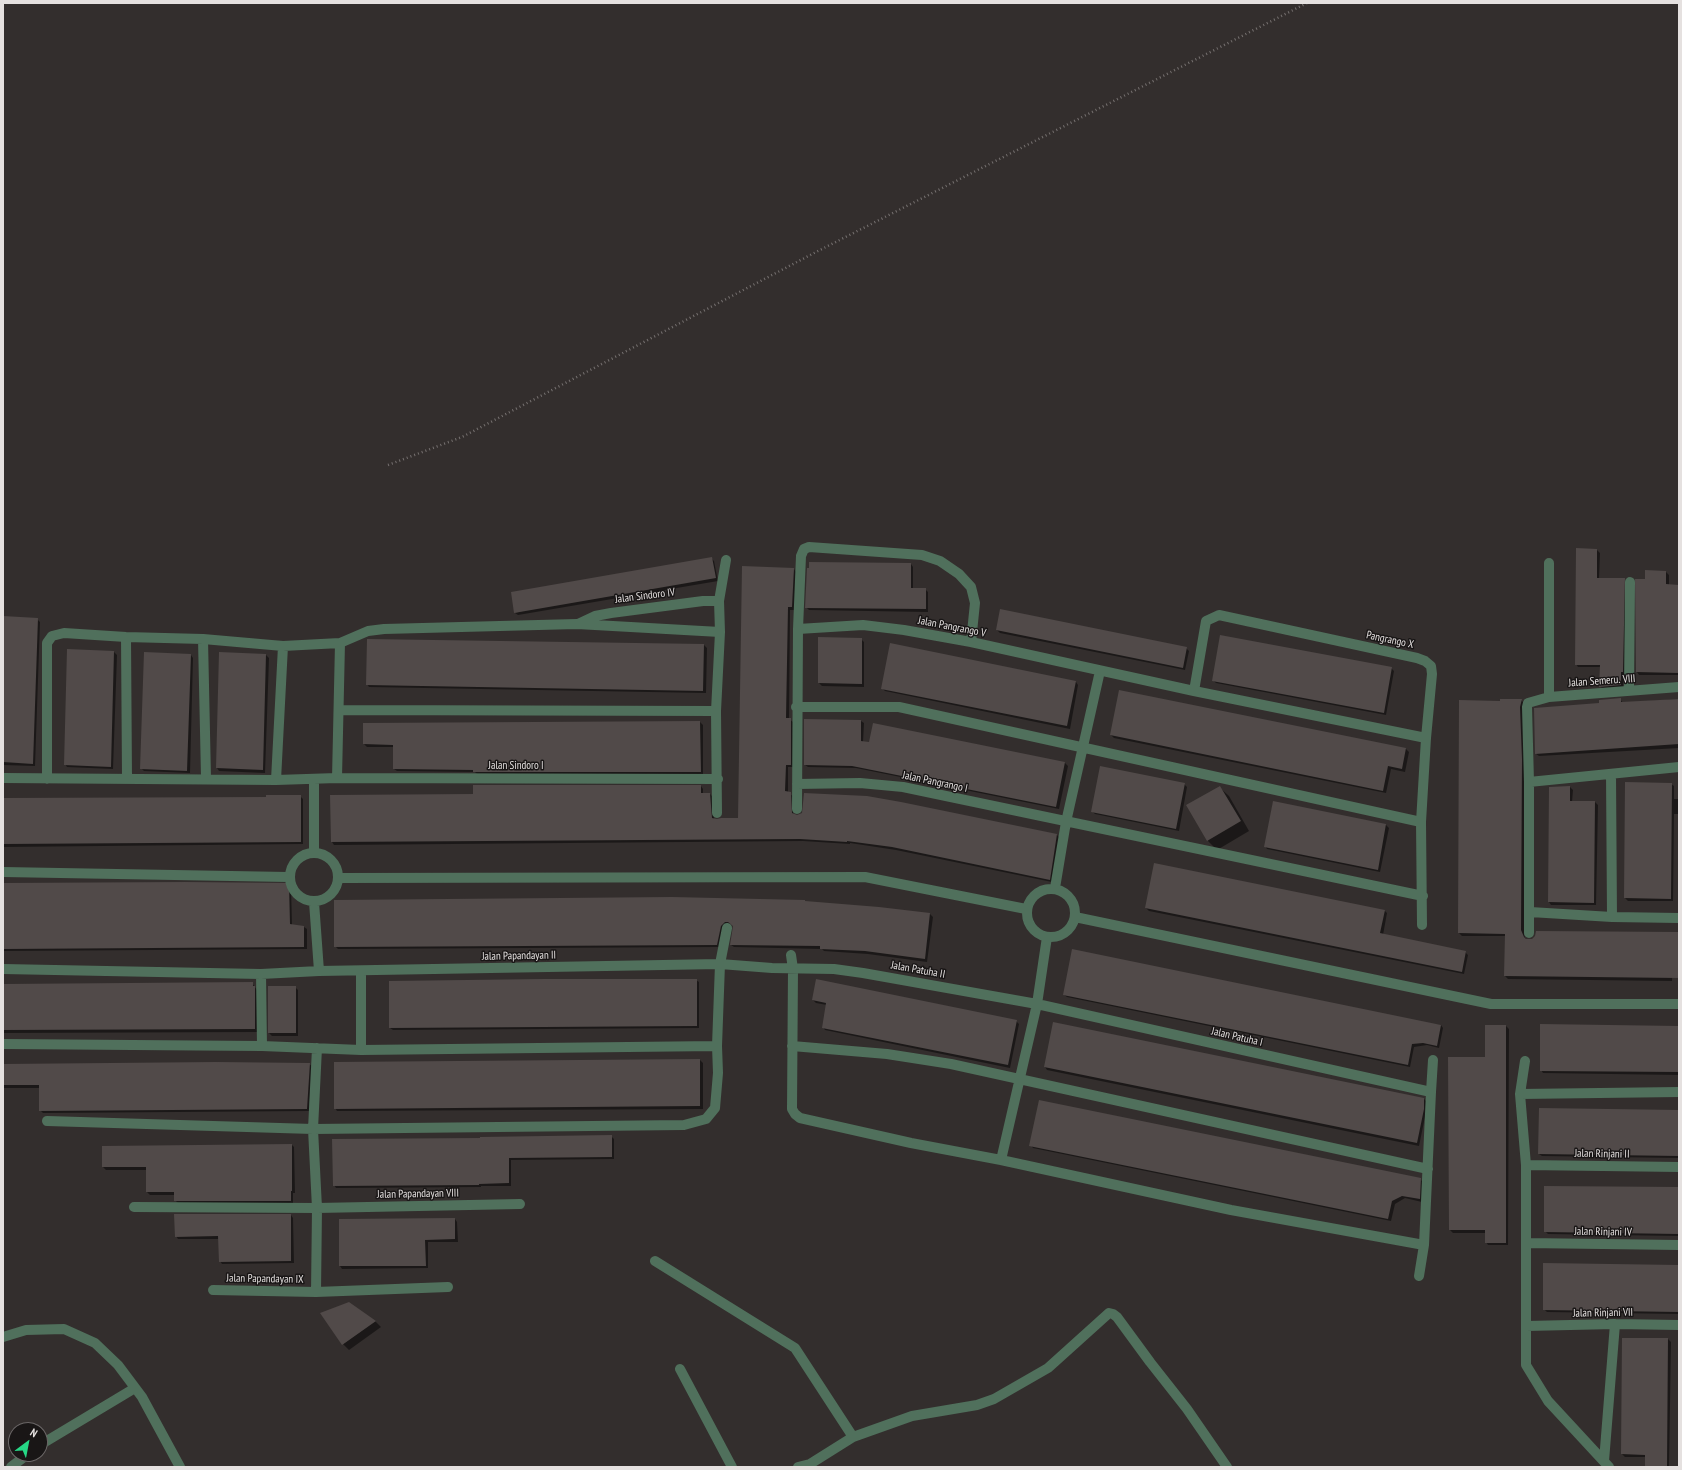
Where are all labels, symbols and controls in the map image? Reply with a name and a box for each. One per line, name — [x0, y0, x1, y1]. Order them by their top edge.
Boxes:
street label: Jalan Sindoro IV — [614, 586, 676, 606]
street label: Jalan Pangrango V — [917, 614, 987, 640]
street label: Pangrango X — [1365, 629, 1415, 651]
street label: Jalan Semeru. VIII — [1568, 672, 1636, 690]
street label: Jalan Sindoro I — [488, 759, 544, 773]
street label: Jalan Pangrango I — [901, 769, 969, 795]
street label: Jalan Papandayan II — [482, 949, 556, 963]
street label: Jalan Patuha II — [890, 959, 946, 981]
street label: Jalan Patuha I — [1210, 1025, 1264, 1049]
street label: Jalan Rinjani II — [1574, 1147, 1630, 1161]
street label: Jalan Papandayan VIII — [377, 1187, 459, 1201]
street label: Jalan Rinjani IV — [1574, 1225, 1632, 1239]
street label: Jalan Papandayan IX — [226, 1272, 304, 1286]
street label: Jalan Rinjani VII — [1573, 1306, 1633, 1320]
north arrow — [8, 1422, 48, 1462]
text: N — [28, 1425, 40, 1440]

